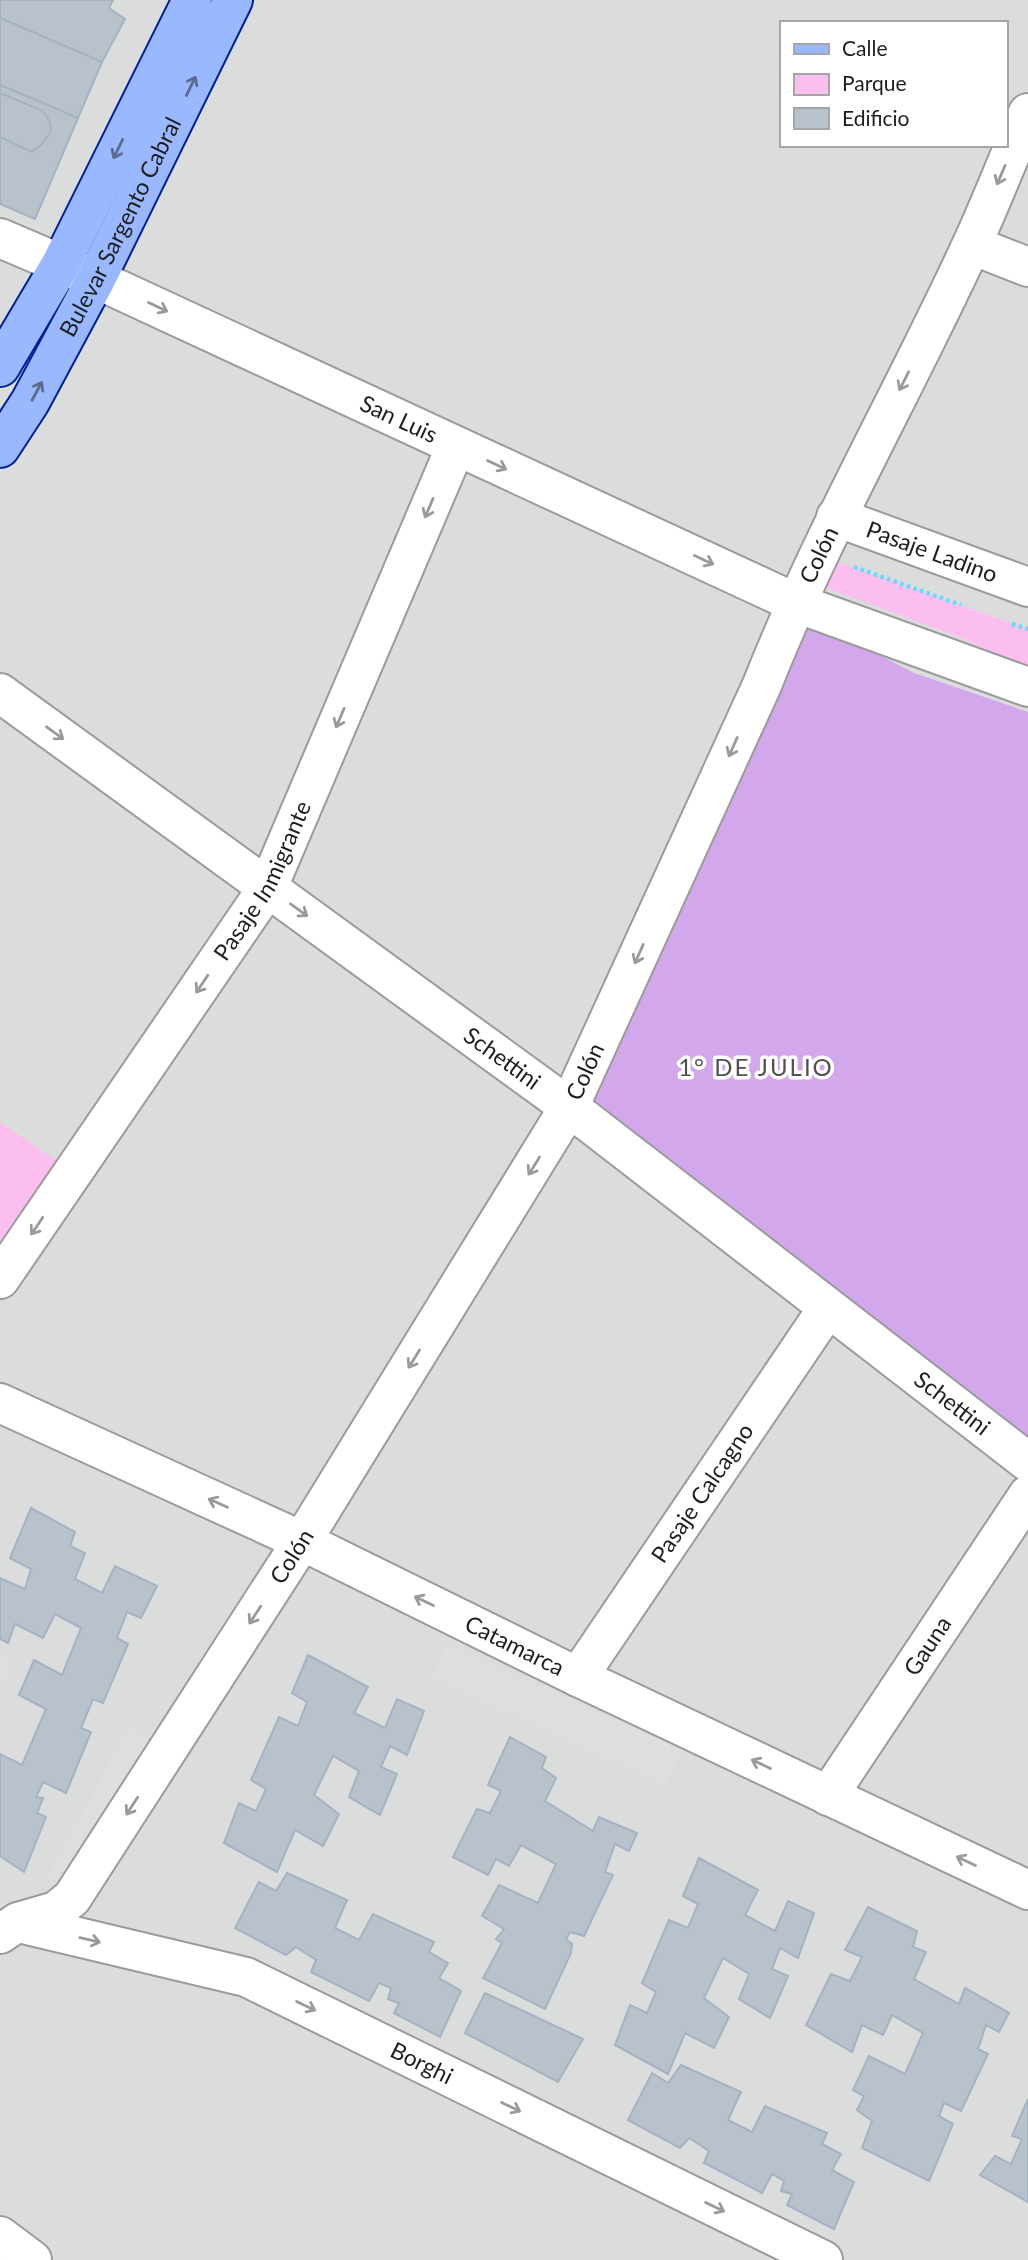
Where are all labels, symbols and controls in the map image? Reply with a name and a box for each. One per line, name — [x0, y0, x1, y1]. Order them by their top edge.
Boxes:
legend — [780, 21, 1007, 147]
text: Calle — [842, 35, 887, 60]
text: Parque — [842, 70, 907, 95]
one-way arrow — [185, 76, 198, 97]
text: Edificio — [842, 105, 910, 130]
street label: Bulevar Sargento Cabral — [53, 112, 186, 341]
one-way arrow — [111, 138, 125, 159]
one-way arrow — [994, 164, 1007, 186]
one-way arrow — [147, 302, 168, 315]
one-way arrow — [896, 370, 910, 391]
one-way arrow — [30, 381, 44, 401]
street label: San Luis — [356, 388, 442, 448]
one-way arrow — [486, 459, 508, 472]
one-way arrow — [422, 497, 435, 519]
street label: Pasaje Ladino — [863, 514, 1002, 588]
street label: Colón — [793, 522, 843, 587]
one-way arrow — [693, 554, 714, 567]
one-way arrow — [333, 706, 346, 728]
one-way arrow — [45, 726, 64, 740]
one-way arrow — [726, 736, 739, 757]
street label: Pasaje Inmigrante — [207, 796, 316, 965]
one-way arrow — [289, 902, 308, 917]
one-way arrow — [632, 943, 645, 964]
one-way arrow — [195, 973, 209, 993]
street label: Schettini — [459, 1020, 547, 1095]
street label: Colón — [559, 1038, 609, 1104]
district label: 1° DE JULIO — [678, 1052, 834, 1081]
one-way arrow — [526, 1155, 540, 1175]
one-way arrow — [29, 1215, 43, 1235]
one-way arrow — [407, 1349, 421, 1369]
street label: Schettini — [909, 1364, 996, 1441]
street label: Pasaje Calcagno — [644, 1417, 759, 1568]
one-way arrow — [208, 1495, 229, 1508]
street label: Colón — [263, 1524, 319, 1589]
one-way arrow — [414, 1593, 434, 1607]
one-way arrow — [248, 1605, 263, 1624]
street label: Catamarca — [461, 1609, 569, 1681]
street label: Gauna — [897, 1611, 957, 1680]
one-way arrow — [751, 1756, 772, 1770]
one-way arrow — [124, 1795, 138, 1815]
one-way arrow — [956, 1854, 977, 1867]
one-way arrow — [78, 1934, 101, 1947]
one-way arrow — [295, 2000, 316, 2014]
street label: Borghi — [386, 2035, 458, 2089]
one-way arrow — [500, 2100, 521, 2114]
one-way arrow — [704, 2200, 725, 2214]

